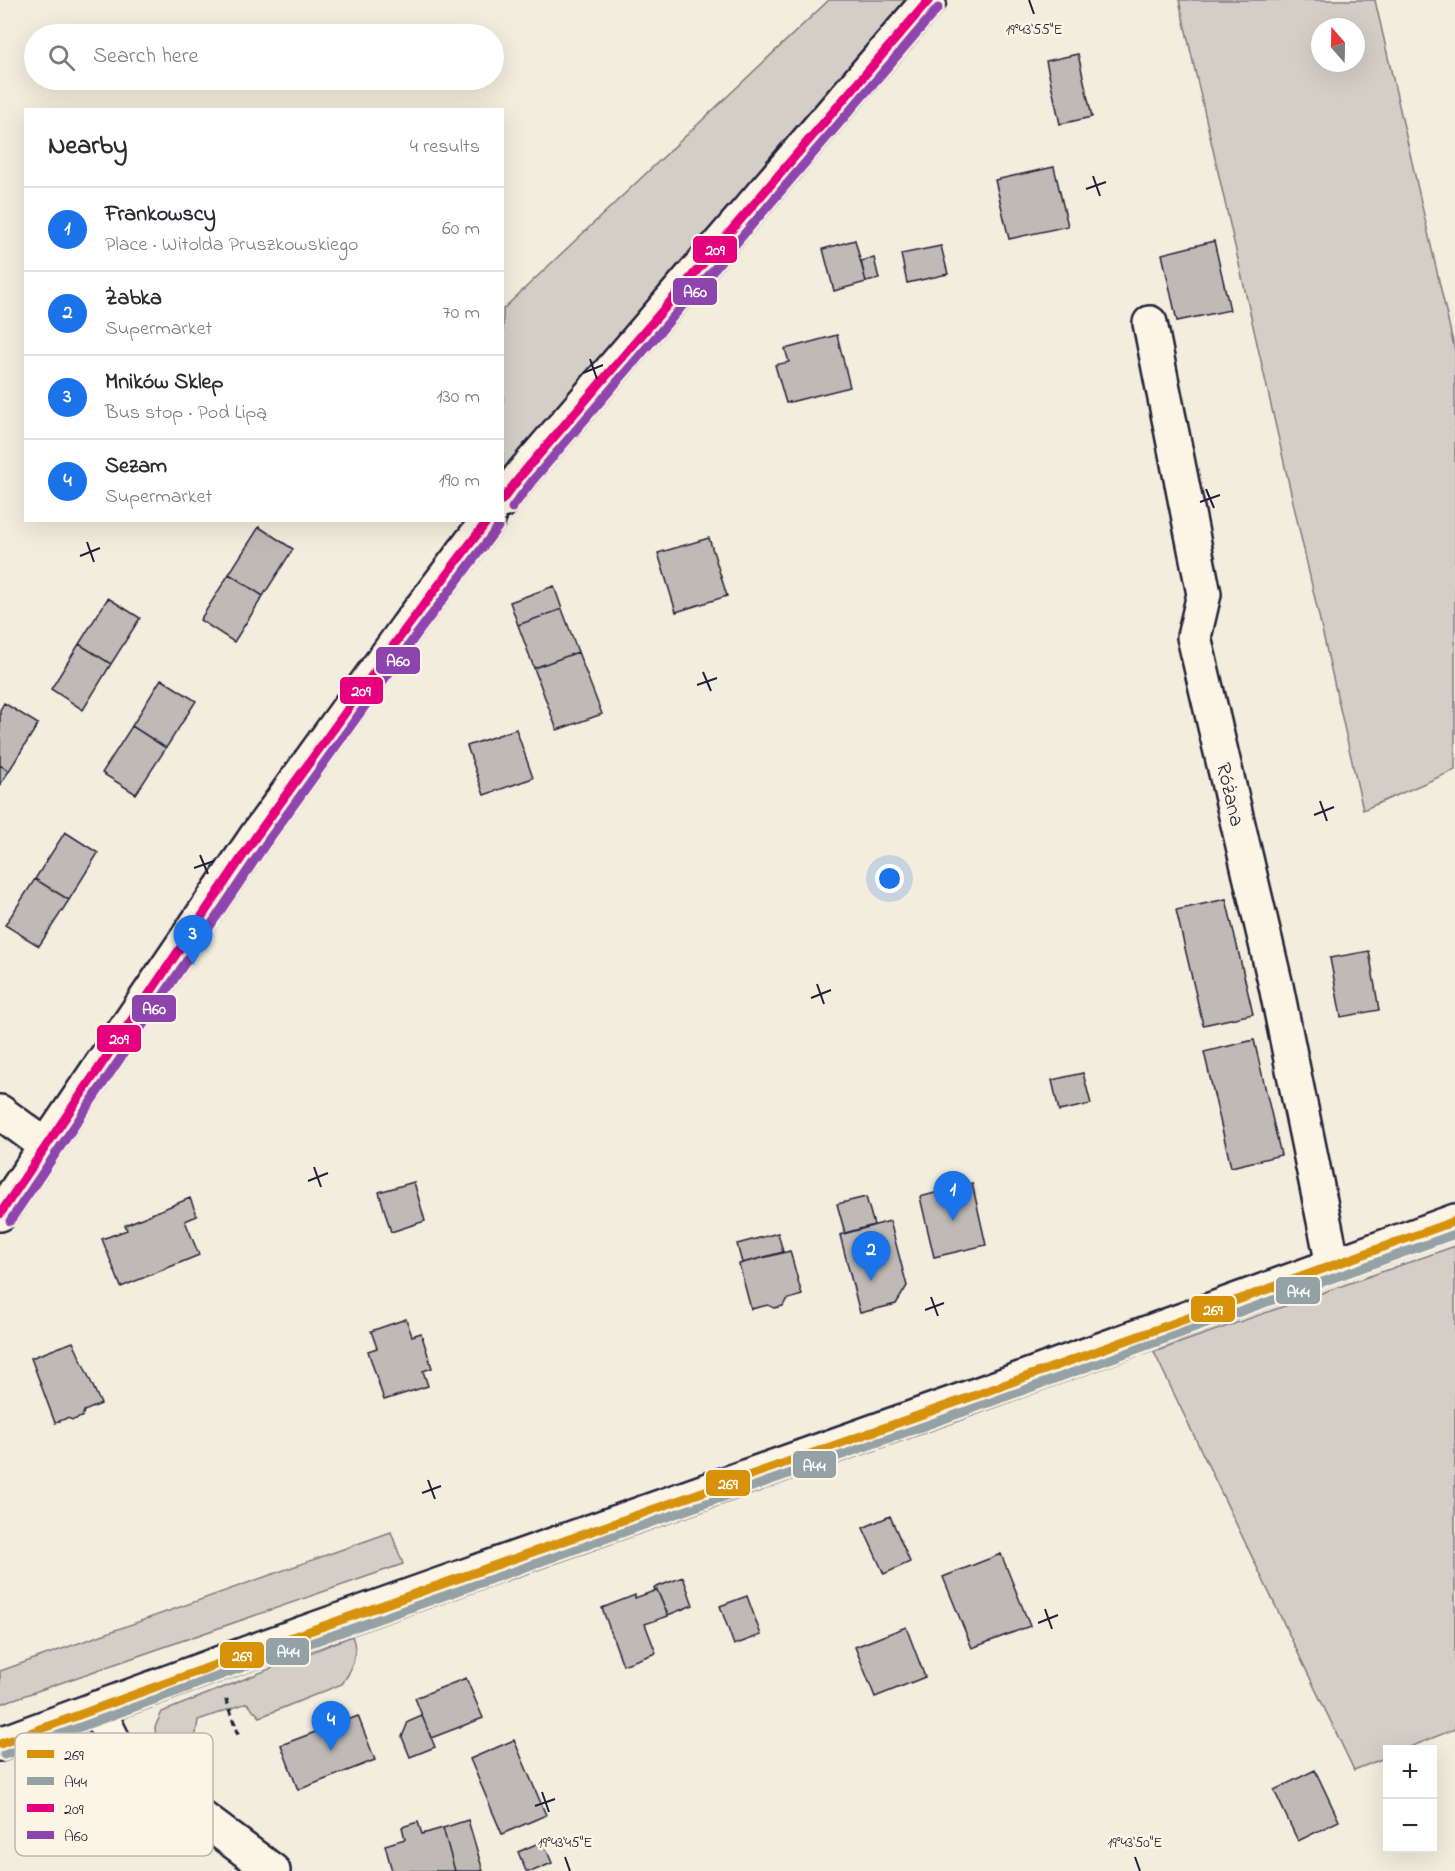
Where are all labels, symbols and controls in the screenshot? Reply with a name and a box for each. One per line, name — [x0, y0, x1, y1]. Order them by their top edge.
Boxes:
north arrow — [1311, 18, 1365, 72]
text: 19°43'55"E — [1005, 19, 1063, 41]
search box — [24, 24, 504, 90]
icon: search — [45, 41, 78, 74]
text: Search here — [93, 41, 198, 73]
text: Nearby — [48, 128, 127, 166]
text: 4 results — [410, 133, 480, 162]
text: Frankowscy — [105, 199, 216, 231]
text: 1 — [64, 215, 71, 244]
text: 60 m — [442, 215, 480, 244]
text: Place · Witolda Pruszkowskiego — [105, 231, 358, 260]
line badge: 209 — [692, 235, 738, 264]
text: 209 — [704, 239, 725, 263]
line badge: A60 — [672, 277, 718, 306]
text: A60 — [683, 281, 707, 305]
text: Żabka — [105, 283, 162, 315]
text: 2 — [63, 299, 72, 328]
text: 70 m — [443, 299, 480, 328]
text: Supermarket — [105, 315, 212, 344]
text: Mników Sklep — [105, 367, 223, 399]
text: 3 — [63, 383, 72, 412]
text: 130 m — [436, 383, 480, 412]
text: Bus stop · Pod Lipą — [105, 399, 267, 428]
text: Sezam — [105, 451, 167, 483]
text: 4 — [63, 467, 72, 496]
text: 190 m — [438, 467, 480, 496]
text: Supermarket — [105, 483, 212, 512]
line badge: A60 — [375, 646, 421, 675]
text: A60 — [386, 650, 410, 674]
line badge: 209 — [339, 676, 384, 705]
text: 209 — [350, 680, 371, 704]
street label: Różana — [1207, 760, 1251, 829]
your location — [875, 864, 904, 893]
pin: 3 — [174, 916, 212, 965]
line badge: A60 — [131, 994, 177, 1023]
text: A60 — [142, 998, 166, 1022]
line badge: 209 — [96, 1024, 142, 1053]
text: 209 — [108, 1028, 129, 1052]
pin: 1 — [934, 1172, 972, 1221]
pin: 2 — [852, 1232, 890, 1281]
line badge: A44 — [1275, 1276, 1321, 1305]
text: A44 — [1286, 1281, 1310, 1305]
line badge: 269 — [1190, 1295, 1236, 1323]
text: 269 — [1202, 1299, 1223, 1323]
line badge: A44 — [792, 1450, 837, 1479]
text: A44 — [802, 1455, 826, 1479]
line badge: 269 — [705, 1469, 751, 1497]
text: 269 — [717, 1473, 738, 1497]
line badge: A44 — [265, 1637, 310, 1666]
line badge: 269 — [219, 1641, 265, 1669]
text: A44 — [276, 1641, 300, 1665]
text: 269 — [231, 1645, 252, 1669]
pin: 4 — [312, 1702, 350, 1751]
legend — [15, 1733, 213, 1856]
text: 269 — [64, 1744, 84, 1768]
map controls — [1383, 1745, 1437, 1853]
button: + — [1383, 1745, 1437, 1799]
text: A44 — [64, 1771, 87, 1795]
text: 209 — [64, 1798, 84, 1822]
button: − — [1383, 1799, 1437, 1853]
text: A60 — [64, 1825, 88, 1849]
text: 19°43'45"E — [538, 1832, 592, 1854]
text: 19°43'50"E — [1108, 1832, 1162, 1854]

